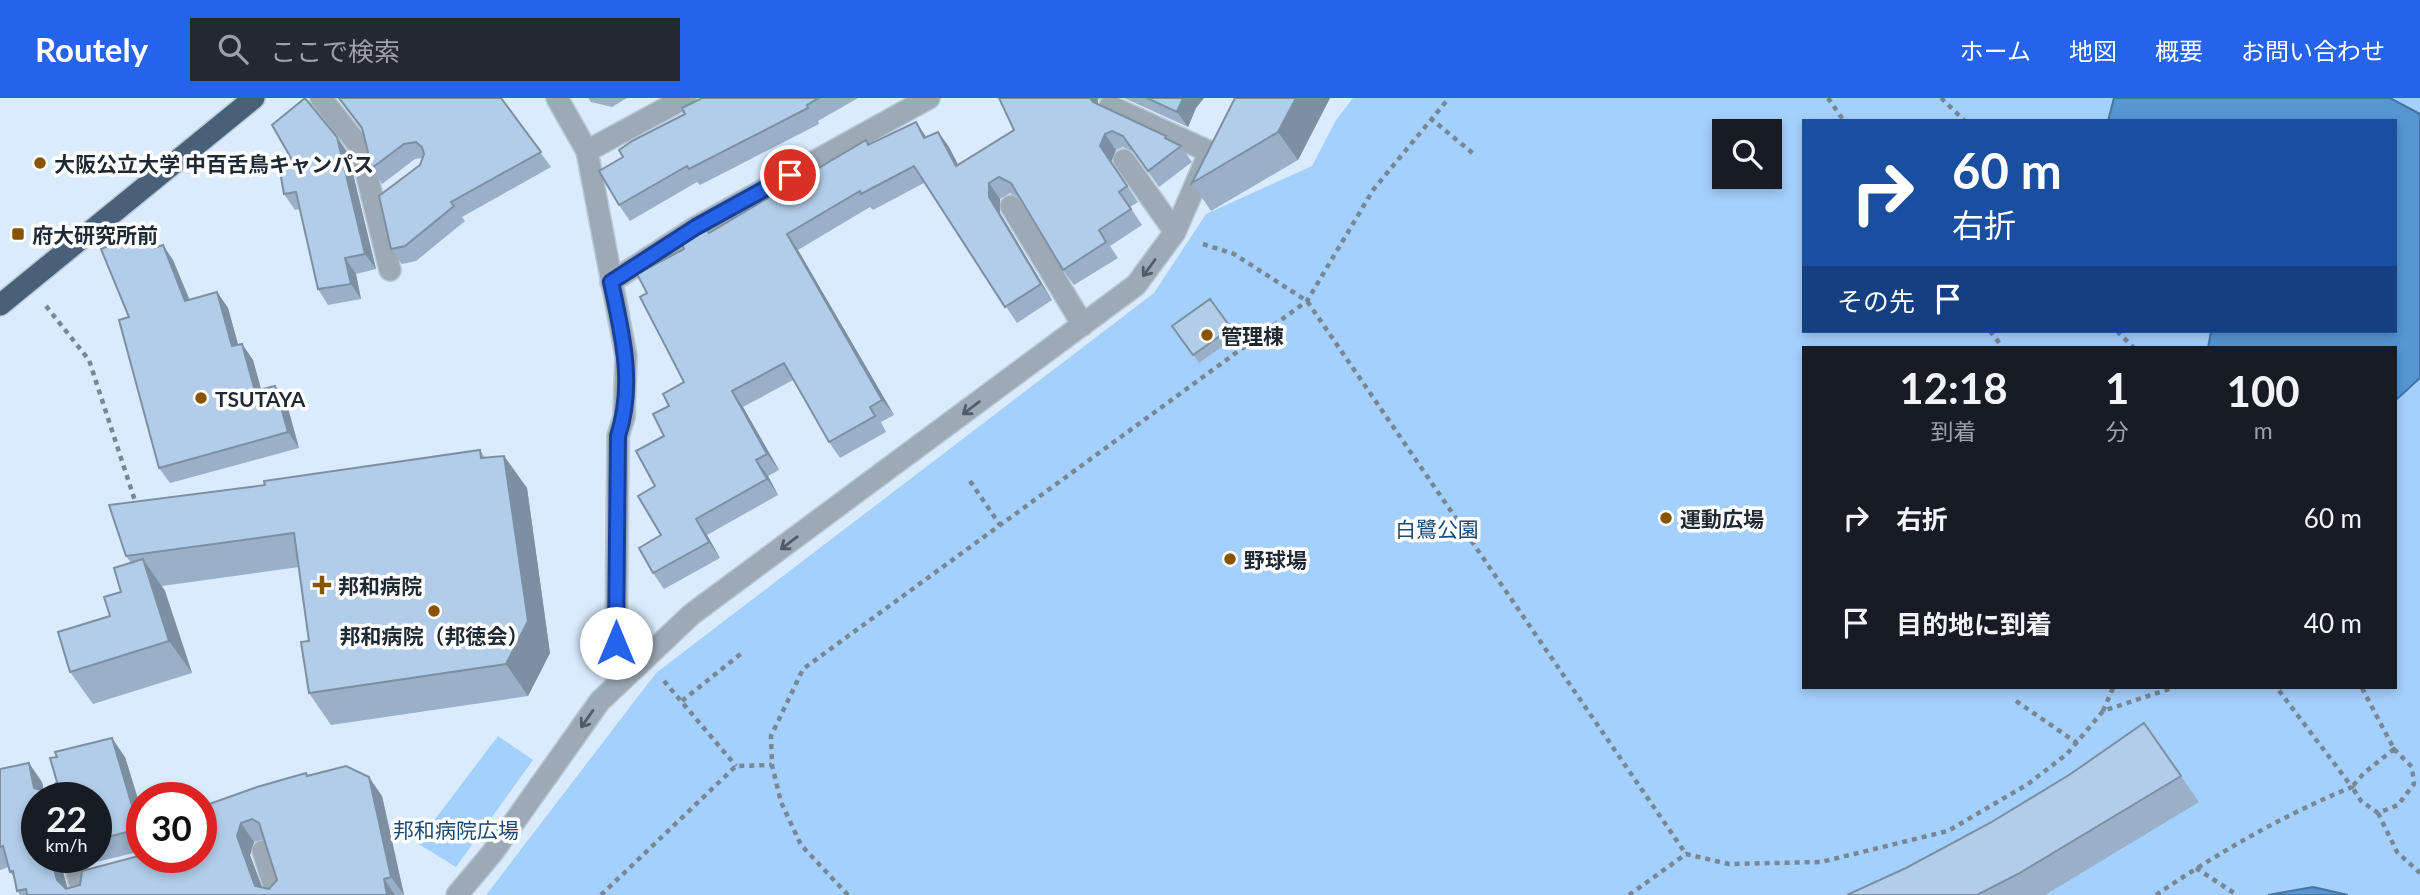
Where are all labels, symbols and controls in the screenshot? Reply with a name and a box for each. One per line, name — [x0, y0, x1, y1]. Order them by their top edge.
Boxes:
search box — [190, 18, 680, 81]
text: Routely — [35, 29, 148, 69]
icon: search — [214, 30, 252, 68]
text: ここで検索 — [270, 35, 400, 67]
text: ホーム — [1960, 36, 2031, 65]
text: 地図 — [2069, 36, 2117, 65]
text: 概要 — [2155, 36, 2203, 65]
text: お問い合わせ — [2241, 36, 2385, 65]
map controls — [1712, 119, 1782, 189]
button: search — [1712, 119, 1782, 189]
text: 60 m — [1952, 141, 2062, 199]
pin — [760, 145, 820, 205]
icon: right — [1837, 147, 1928, 238]
place label: 大阪公立大学 中百舌鳥キャンパス — [54, 151, 374, 176]
marker: 大阪公立大学 中百舌鳥キャンパス — [32, 155, 48, 171]
icon: arrive — [771, 156, 809, 194]
text: 右折 — [1952, 205, 2016, 244]
place label: 府大研究所前 — [32, 222, 158, 247]
marker: 府大研究所前 — [10, 226, 26, 242]
one-way arrow — [1142, 258, 1157, 277]
icon: arrive — [1929, 280, 1967, 318]
text: その先 — [1837, 285, 1915, 317]
place label: 管理棟 — [1221, 323, 1284, 348]
marker: 管理棟 — [1199, 327, 1215, 343]
text: 12:18 — [1899, 363, 2008, 413]
text: 1 — [2105, 363, 2129, 413]
text: 100 — [2227, 366, 2300, 416]
place label: TSUTAYA — [215, 386, 306, 411]
marker: TSUTAYA — [193, 390, 209, 406]
one-way arrow — [962, 400, 981, 415]
text: m — [2254, 416, 2273, 444]
text: 到着 — [1930, 417, 1976, 445]
text: 分 — [2106, 417, 2129, 445]
icon: right — [1837, 499, 1875, 537]
text: 60 m — [2304, 502, 2362, 534]
text: 右折 — [1896, 503, 1948, 535]
place label: 運動広場 — [1680, 506, 1764, 531]
marker: 運動広場 — [1658, 510, 1674, 526]
park label: 白鷺公園 — [1395, 516, 1479, 541]
one-way arrow — [779, 535, 798, 550]
place label: 野球場 — [1244, 547, 1307, 572]
marker: 野球場 — [1222, 551, 1238, 567]
place label: 邦和病院 — [338, 573, 422, 598]
marker: 邦和病院 — [312, 575, 332, 595]
marker: 邦和病院（邦徳会） — [426, 603, 442, 619]
icon: arrive — [1837, 604, 1875, 642]
position arrow — [579, 606, 653, 680]
text: 40 m — [2304, 607, 2362, 639]
text: 目的地に到着 — [1896, 608, 2052, 640]
place label: 邦和病院（邦徳会） — [340, 623, 529, 648]
one-way arrow — [580, 709, 594, 728]
speed limit sign: 30 — [126, 782, 217, 873]
text: 22 — [46, 797, 87, 839]
park label: 邦和病院広場 — [393, 817, 519, 842]
text: km/h — [45, 834, 88, 856]

